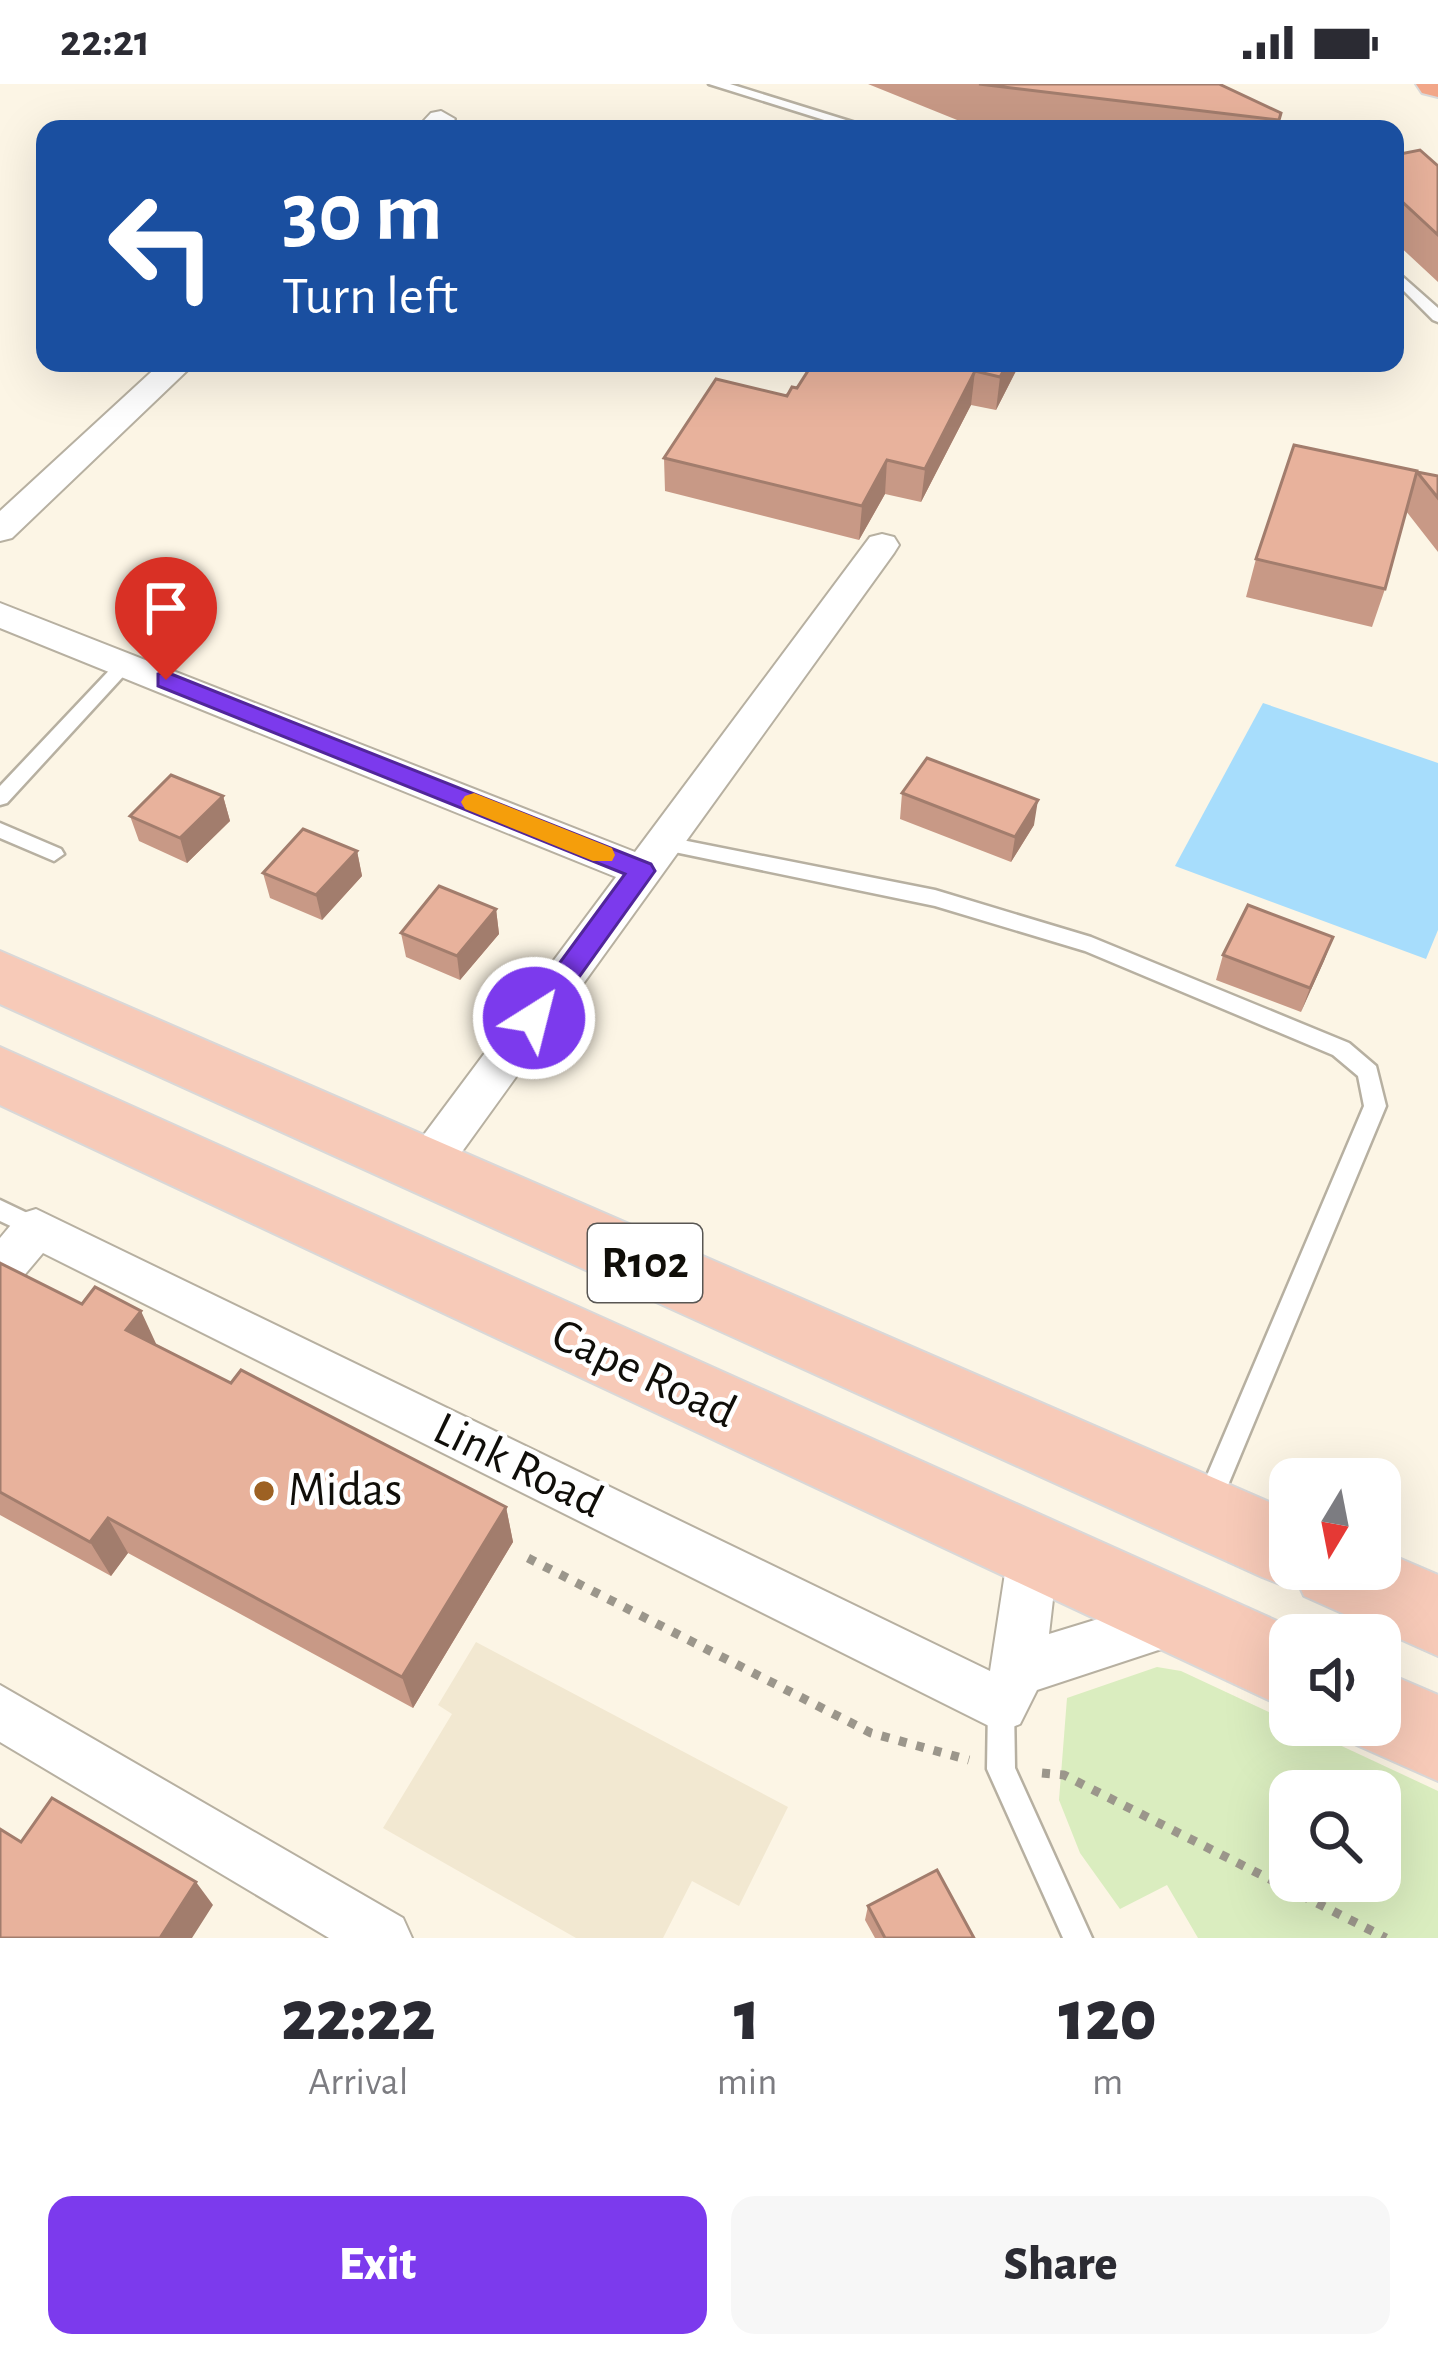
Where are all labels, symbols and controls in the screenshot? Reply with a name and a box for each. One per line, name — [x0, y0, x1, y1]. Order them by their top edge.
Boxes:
text: 22:21 — [60, 19, 150, 64]
icon: left — [84, 168, 240, 324]
text: 30 m — [282, 172, 442, 256]
text: Turn left — [282, 270, 458, 324]
pin — [115, 557, 217, 680]
icon: arrive — [133, 575, 199, 641]
position arrow — [471, 955, 597, 1081]
road number: R102 — [588, 1224, 702, 1302]
street label: Cape Road — [545, 1311, 743, 1437]
street label: Link Road — [426, 1405, 610, 1527]
north arrow — [1269, 1458, 1401, 1590]
map controls — [1269, 1458, 1401, 1902]
place label: Midas — [288, 1467, 402, 1515]
marker: Midas — [251, 1478, 277, 1504]
button: sound — [1269, 1614, 1401, 1746]
button: search — [1269, 1770, 1401, 1902]
text: 22:22 — [281, 1981, 436, 2053]
text: 1 — [734, 1981, 760, 2053]
text: 120 — [1059, 1981, 1157, 2053]
text: Arrival — [308, 2063, 408, 2102]
text: min — [717, 2063, 777, 2102]
text: m — [1092, 2063, 1123, 2102]
button: Exit — [48, 2196, 707, 2334]
button: Share — [731, 2196, 1390, 2334]

